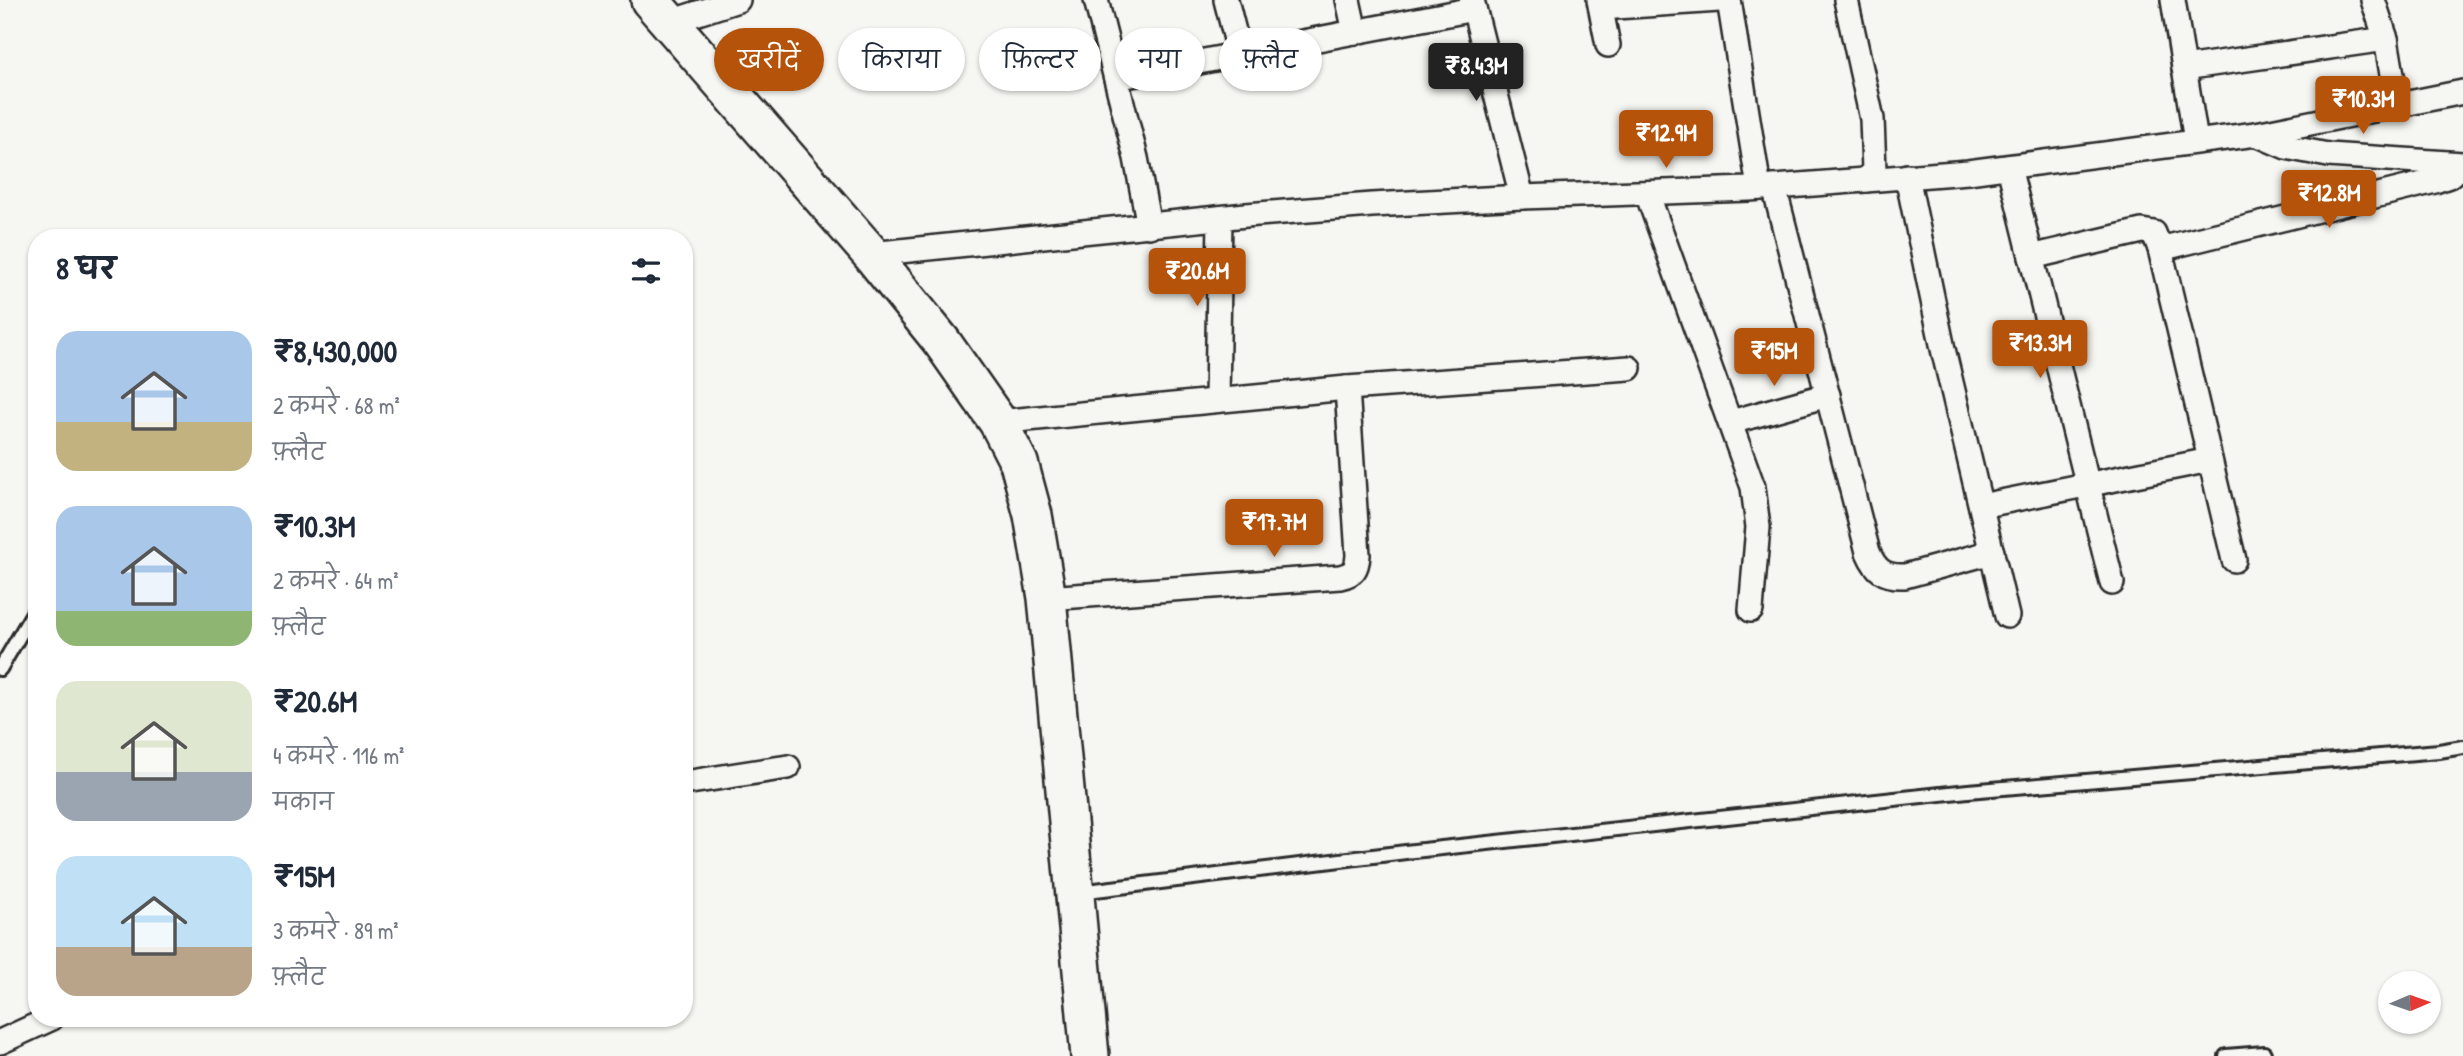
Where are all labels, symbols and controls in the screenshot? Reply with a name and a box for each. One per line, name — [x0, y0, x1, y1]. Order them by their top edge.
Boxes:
chip: खरीदें — [714, 28, 824, 91]
chip: किराया — [838, 28, 965, 91]
chip: फ़िल्टर — [979, 28, 1101, 91]
chip: नया — [1115, 28, 1205, 91]
chip: फ़्लैट — [1219, 28, 1322, 91]
pin: ₹8.43M — [1419, 43, 1533, 103]
text: ₹8.43M — [1444, 50, 1508, 81]
pin: ₹10.3M — [2306, 76, 2420, 136]
text: ₹10.3M — [2331, 83, 2395, 114]
pin: ₹12.9M — [1609, 110, 1723, 170]
text: ₹12.9M — [1635, 117, 1697, 148]
pin: ₹12.8M — [2272, 170, 2386, 230]
text: ₹12.8M — [2297, 177, 2361, 208]
text: 8 घर — [56, 248, 116, 288]
pin: ₹20.6M — [1140, 248, 1254, 308]
icon: filters — [627, 252, 665, 290]
text: ₹20.6M — [1165, 255, 1229, 286]
pin: ₹13.3M — [1983, 320, 2097, 380]
text: ₹13.3M — [2008, 327, 2072, 358]
pin: ₹15M — [1733, 328, 1815, 388]
text: ₹8,430,000 — [273, 331, 397, 371]
text: ₹15M — [1750, 335, 1798, 366]
icon: home — [112, 359, 196, 443]
text: 2 कमरे · 68 m² — [273, 390, 400, 421]
text: फ़्लैट — [273, 436, 325, 467]
pin: ₹17.7M — [1217, 500, 1331, 559]
text: ₹10.3M — [273, 506, 356, 546]
text: ₹17.7M — [1241, 506, 1307, 537]
icon: home — [112, 534, 196, 618]
text: 2 कमरे · 64 m² — [273, 565, 398, 596]
text: फ़्लैट — [273, 611, 325, 642]
text: ₹20.6M — [273, 681, 357, 721]
icon: home — [112, 709, 196, 793]
text: 4 कमरे · 116 m² — [273, 740, 404, 771]
text: मकान — [273, 786, 334, 817]
text: ₹15M — [273, 856, 335, 896]
icon: home — [112, 884, 196, 968]
text: 3 कमरे · 89 m² — [273, 915, 399, 946]
text: फ़्लैट — [273, 961, 325, 992]
north arrow — [2378, 971, 2441, 1034]
map controls — [2378, 971, 2441, 1034]

